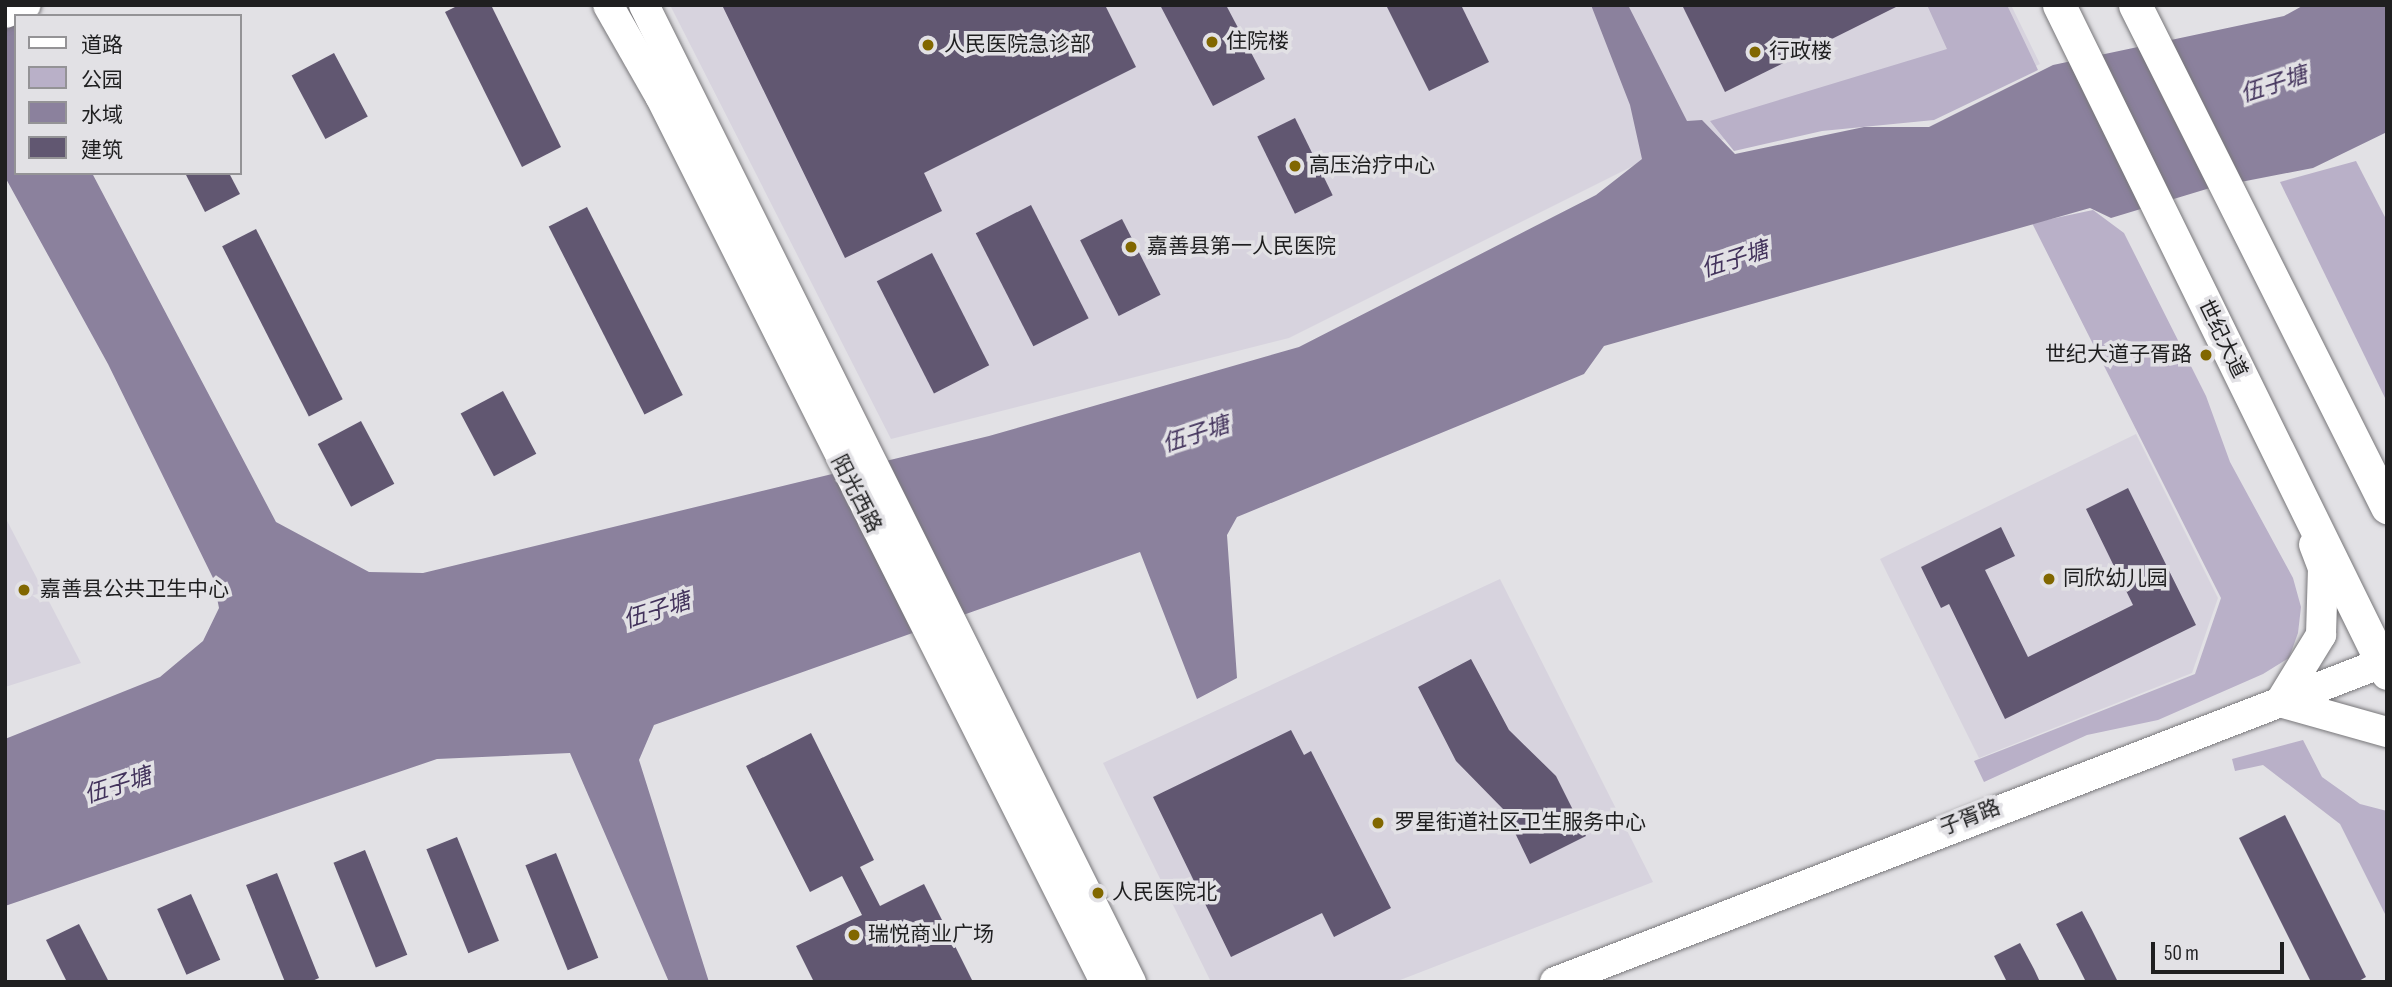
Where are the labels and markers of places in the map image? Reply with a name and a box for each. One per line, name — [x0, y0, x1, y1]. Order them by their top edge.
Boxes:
place label: 住院楼 — [1226, 29, 1289, 55]
place label: 人民医院急诊部 — [944, 32, 1091, 58]
marker: 住院楼 — [1204, 34, 1220, 50]
marker: 人民医院急诊部 — [918, 35, 938, 55]
place label: 行政楼 — [1769, 39, 1832, 65]
marker: 行政楼 — [1747, 44, 1763, 60]
place label: 高压治疗中心 — [1309, 153, 1435, 179]
marker: 高压治疗中心 — [1287, 158, 1303, 174]
place label: 嘉善县第一人民医院 — [1147, 234, 1336, 260]
marker: 嘉善县第一人民医院 — [1121, 237, 1141, 257]
place label: 世纪大道子胥路 — [2045, 342, 2192, 368]
marker: 世纪大道子胥路 — [2198, 347, 2214, 363]
place label: 同欣幼儿园 — [2063, 566, 2168, 592]
marker: 同欣幼儿园 — [2041, 571, 2057, 587]
place label: 嘉善县公共卫生中心 — [40, 577, 229, 603]
marker: 嘉善县公共卫生中心 — [14, 580, 34, 600]
place label: 罗星街道社区卫生服务中心 — [1394, 810, 1646, 836]
marker: 罗星街道社区卫生服务中心 — [1368, 813, 1388, 833]
place label: 人民医院北 — [1112, 880, 1217, 906]
marker: 人民医院北 — [1090, 885, 1106, 901]
place label: 瑞悦商业广场 — [868, 922, 994, 948]
marker: 瑞悦商业广场 — [846, 927, 862, 943]

